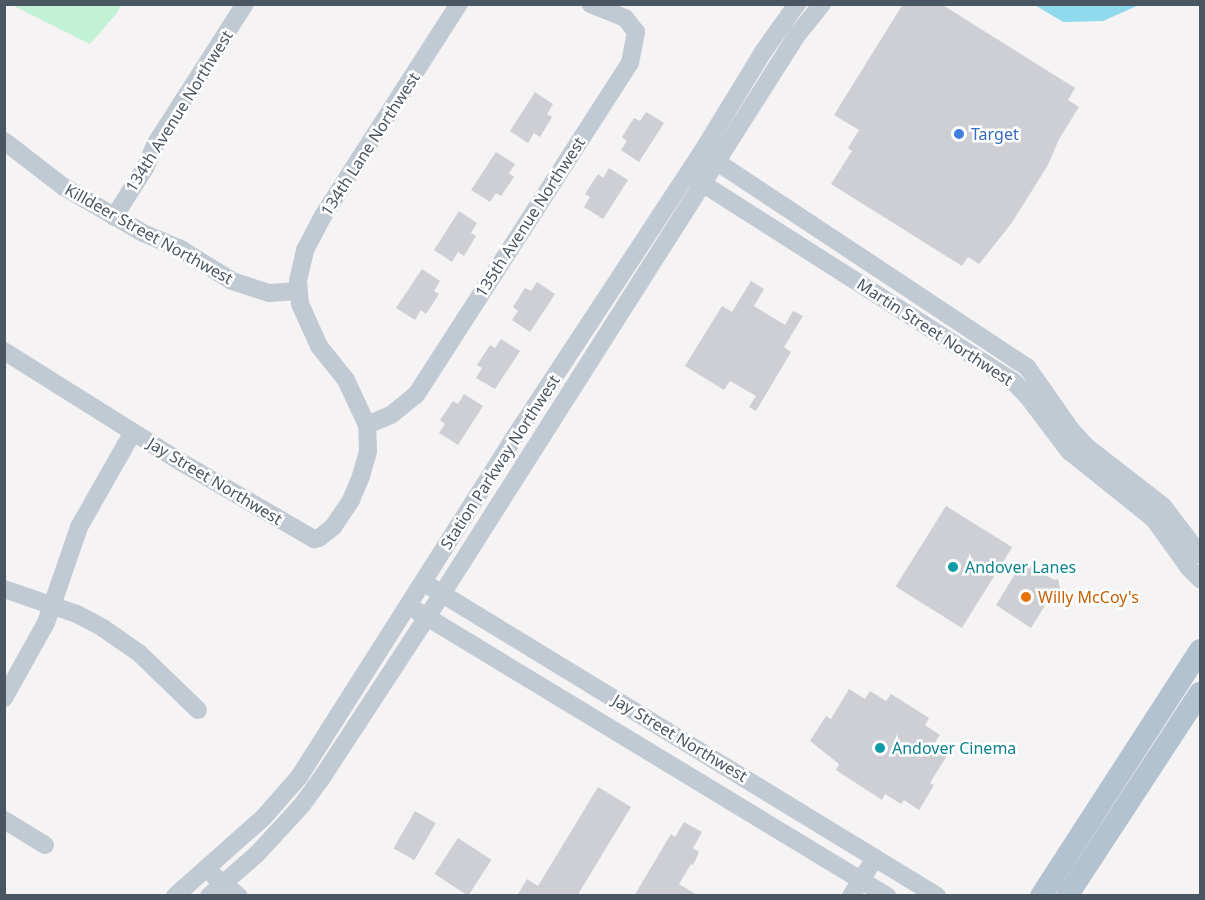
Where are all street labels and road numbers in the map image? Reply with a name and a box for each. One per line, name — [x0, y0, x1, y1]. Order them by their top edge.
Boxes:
street label: 134th Avenue Northwest — [121, 27, 237, 195]
street label: 134th Lane Northwest — [317, 69, 423, 219]
street label: 135th Avenue Northwest — [471, 133, 589, 301]
street label: Killdeer Street Northwest — [62, 180, 236, 288]
street label: Martin Street Northwest — [853, 274, 1017, 390]
street label: Station Parkway Northwest — [436, 371, 564, 553]
street label: Jay Street Northwest — [144, 433, 286, 529]
street label: Jay Street Northwest — [609, 690, 751, 786]

